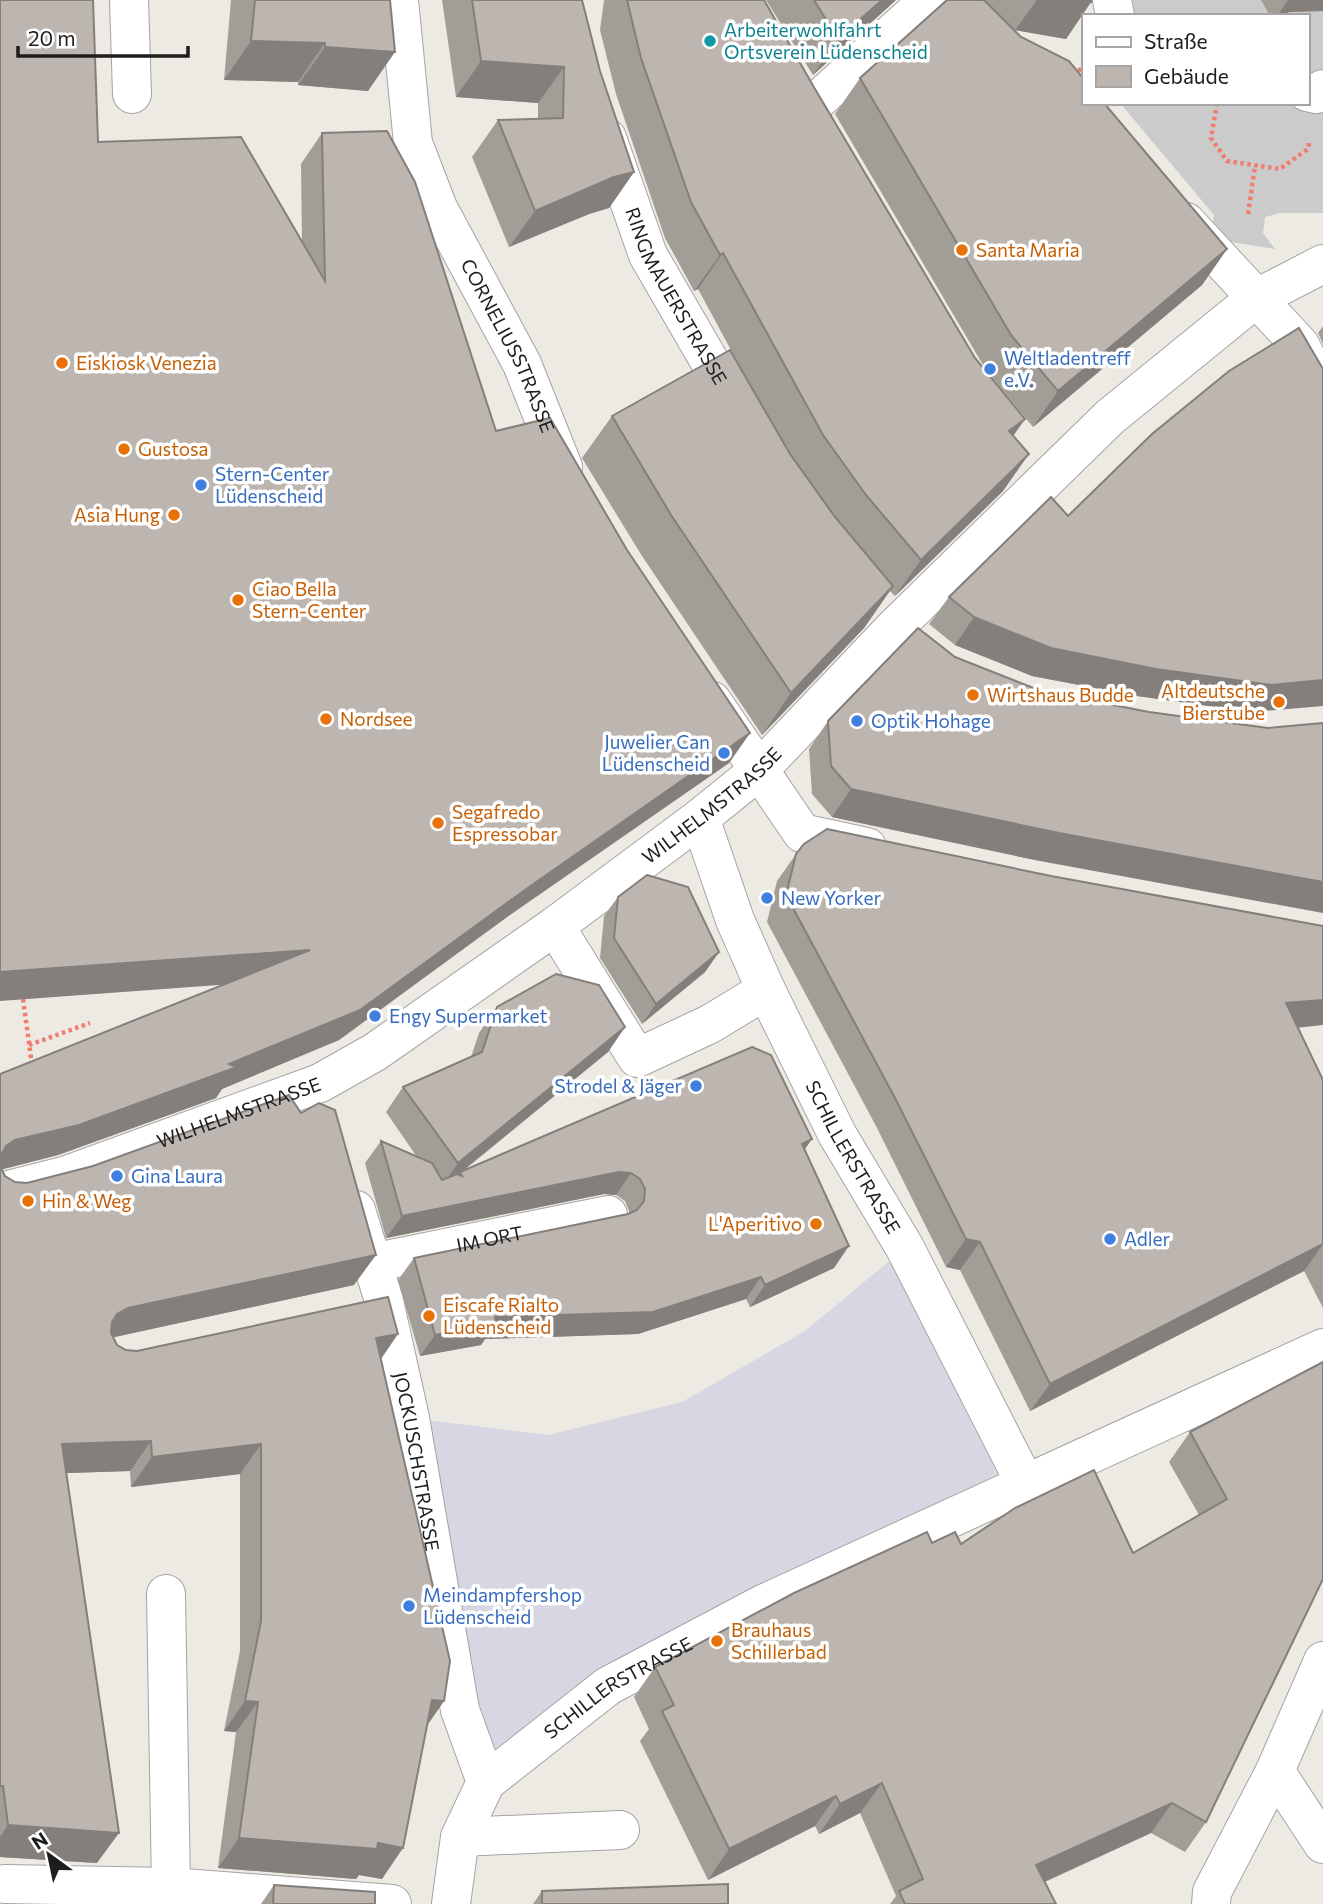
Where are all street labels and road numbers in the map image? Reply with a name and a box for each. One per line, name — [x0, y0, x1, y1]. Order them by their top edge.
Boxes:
street label: RINGMAUERSTRASSE — [621, 204, 732, 388]
street label: CORNELIUSSTRASSE — [456, 255, 560, 436]
street label: WILHELMSTRASSE — [637, 742, 786, 868]
street label: WILHELMSTRASSE — [154, 1072, 324, 1152]
street label: SCHILLERSTRASSE — [801, 1077, 906, 1238]
street label: IM ORT — [454, 1221, 525, 1256]
street label: JOCKUSCHSTRASSE — [389, 1370, 445, 1553]
street label: SCHILLERSTRASSE — [539, 1632, 696, 1743]

